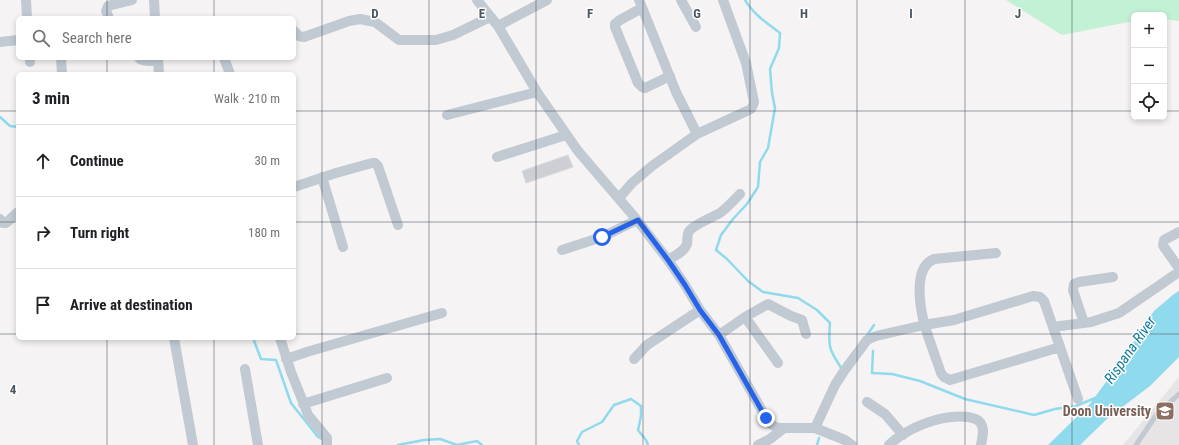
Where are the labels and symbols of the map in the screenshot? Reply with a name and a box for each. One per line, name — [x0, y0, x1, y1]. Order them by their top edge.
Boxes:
text: D — [371, 6, 379, 21]
text: E — [479, 6, 486, 21]
text: F — [587, 6, 593, 21]
text: G — [693, 6, 701, 21]
text: H — [800, 6, 808, 21]
text: I — [909, 6, 913, 21]
text: J — [1015, 6, 1021, 21]
route start — [593, 228, 611, 246]
water label: Rispana River — [1100, 313, 1160, 387]
text: 4 — [10, 382, 17, 397]
school or university icon: Doon University — [1154, 400, 1176, 422]
place label: Doon University — [1063, 403, 1152, 419]
route end — [757, 409, 775, 427]

